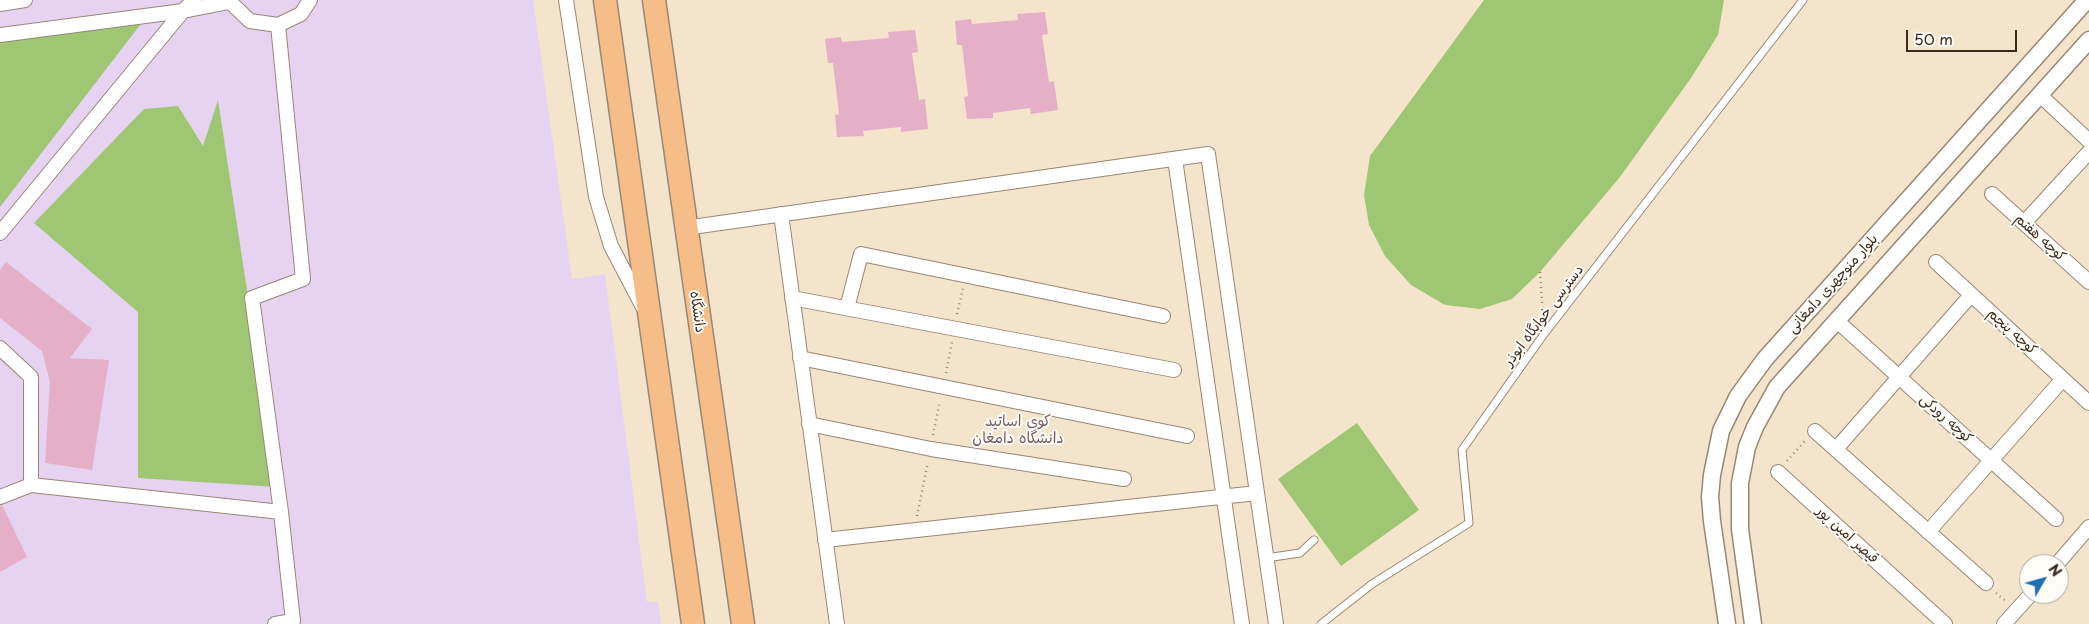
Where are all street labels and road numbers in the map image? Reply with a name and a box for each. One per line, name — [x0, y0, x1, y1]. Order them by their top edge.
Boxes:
street label: کوچه هفتم — [2011, 211, 2069, 265]
street label: بلوار منوچهری دامغانی — [1784, 231, 1882, 337]
street label: دسترسی خوابگاه ابوذر — [1500, 262, 1588, 370]
street label: دانشگاه — [686, 290, 708, 334]
street label: کوچه پنچم — [1984, 305, 2040, 359]
street label: کوچه رودکی — [1916, 391, 1976, 447]
street label: قیصر امین پور — [1812, 503, 1882, 567]

